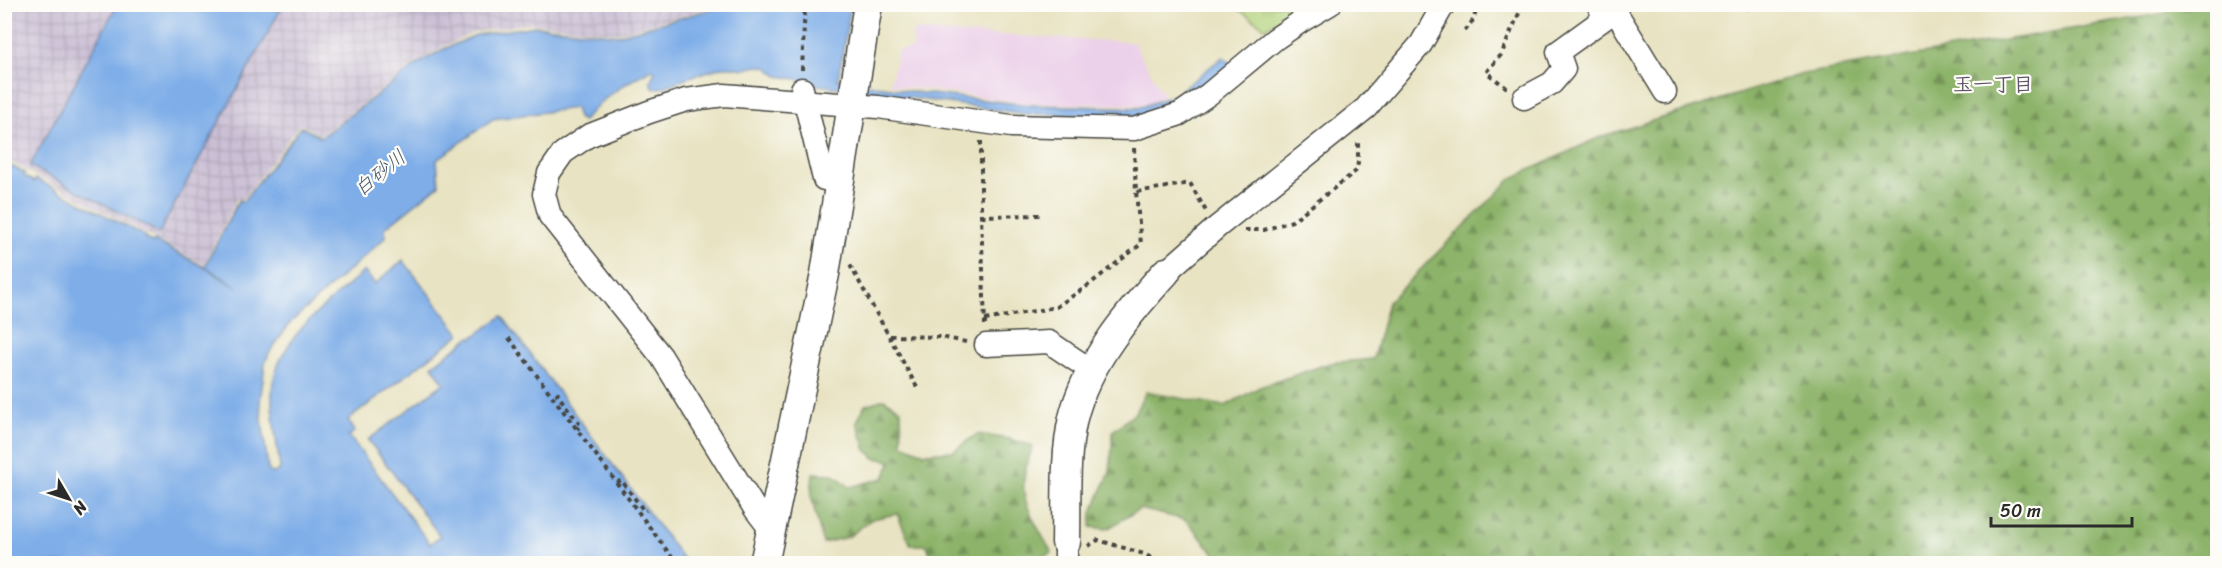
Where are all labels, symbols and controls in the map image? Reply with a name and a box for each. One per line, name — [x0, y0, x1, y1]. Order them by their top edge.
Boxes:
district label: 玉一丁目 — [1953, 67, 2033, 102]
water label: 白砂川 — [346, 141, 414, 205]
north arrow — [39, 469, 99, 529]
scale bar — [1991, 490, 2132, 528]
text: N — [65, 494, 96, 522]
text: 50 m — [2000, 495, 2041, 527]

